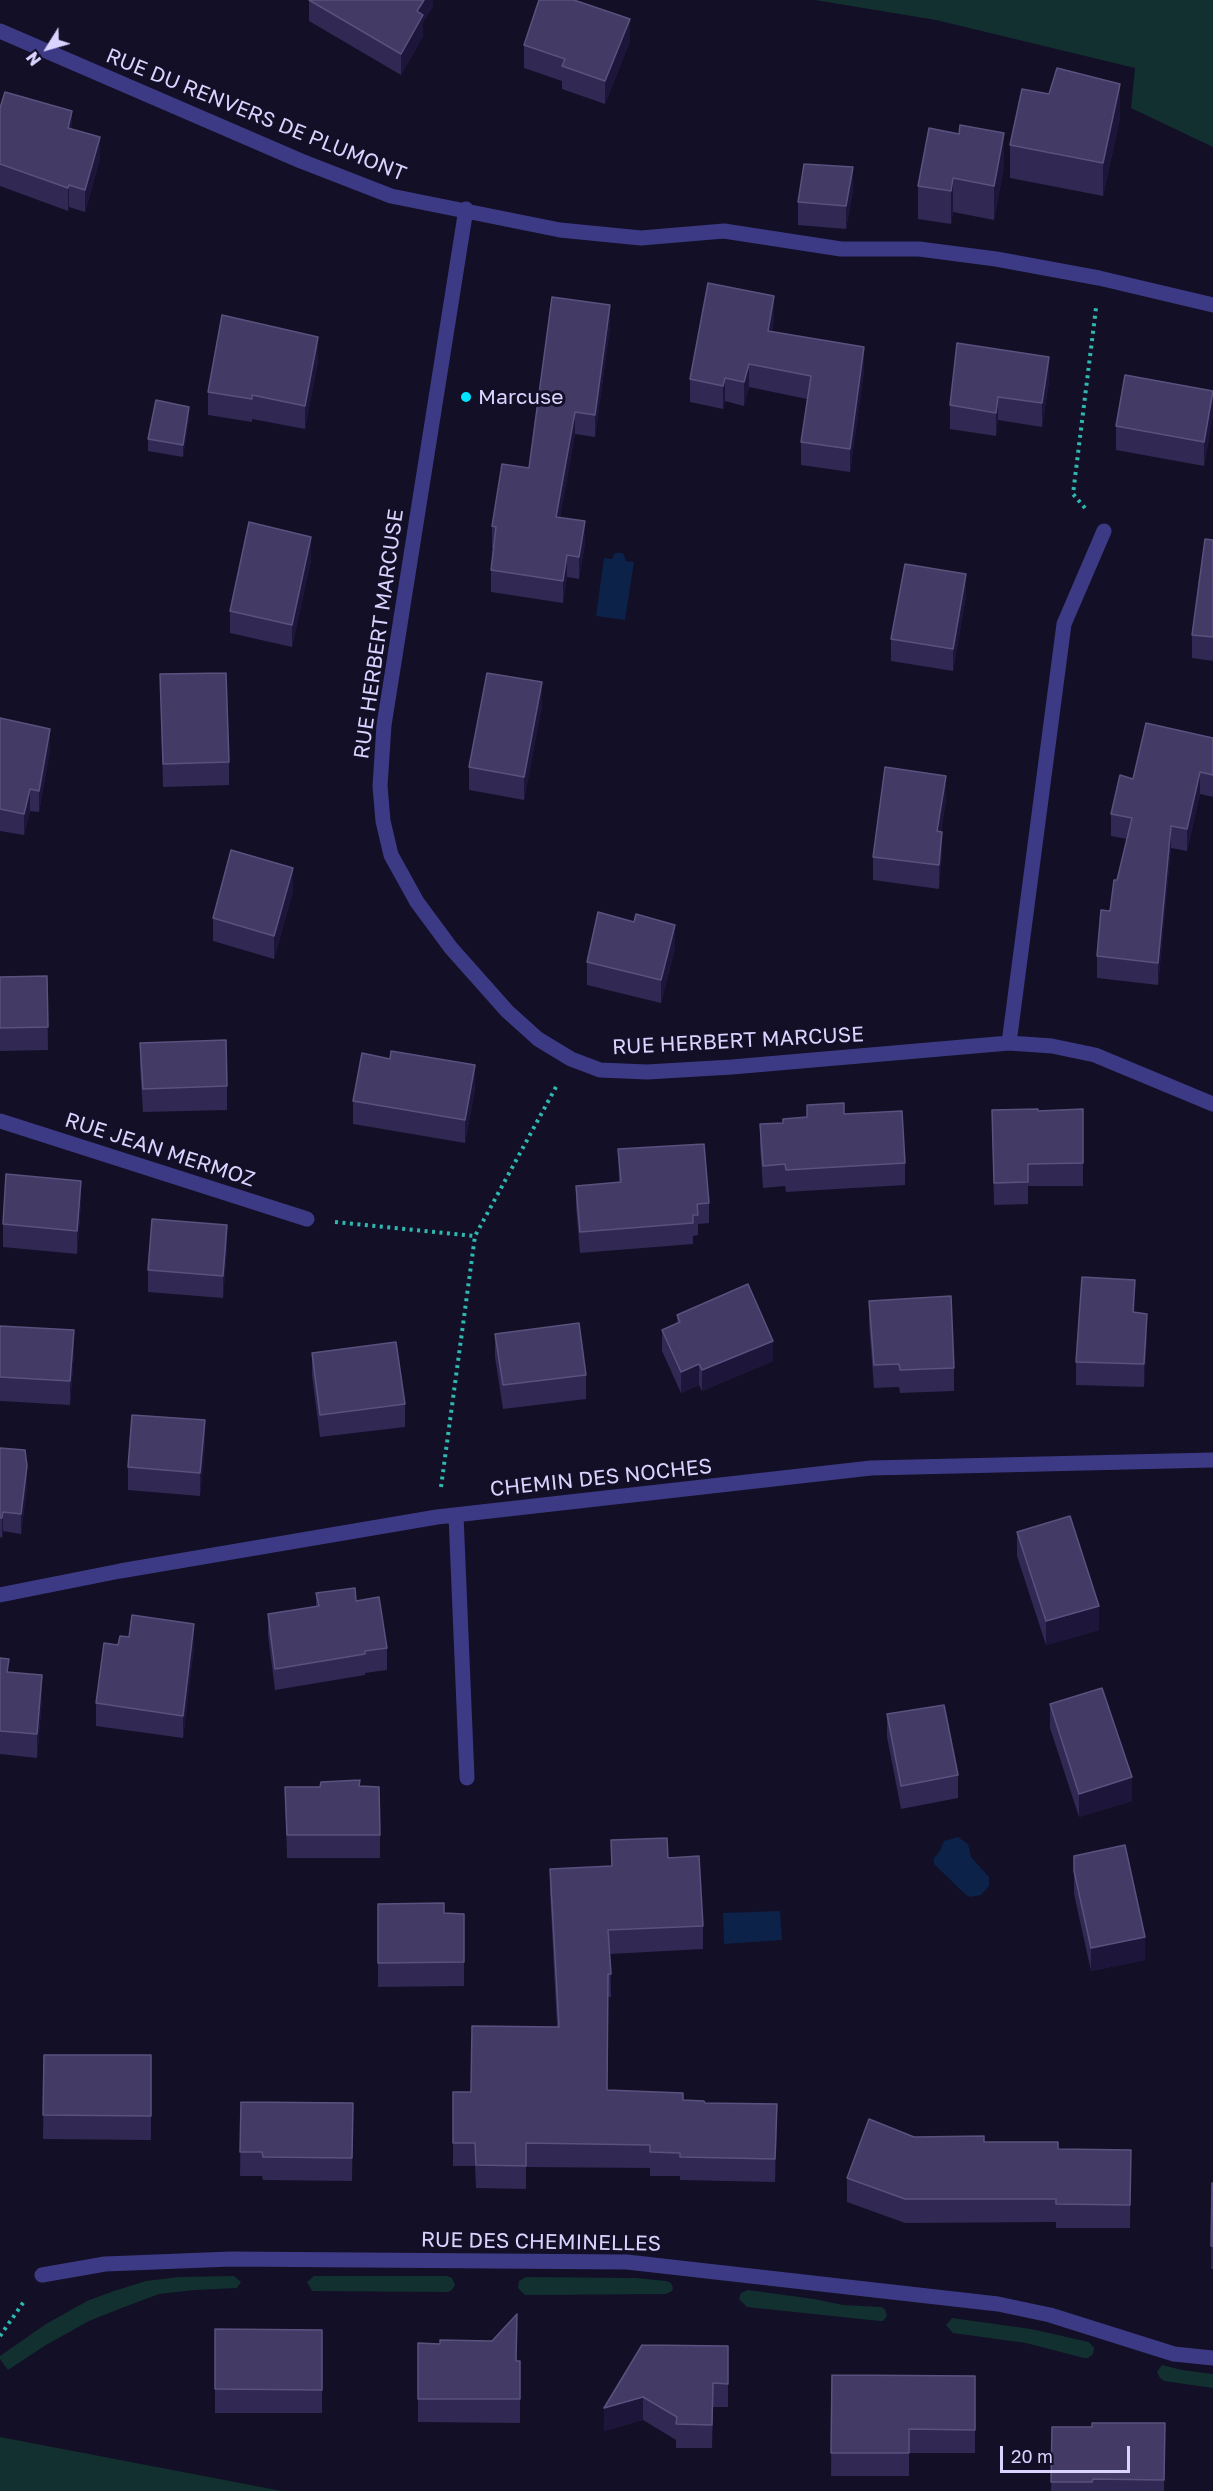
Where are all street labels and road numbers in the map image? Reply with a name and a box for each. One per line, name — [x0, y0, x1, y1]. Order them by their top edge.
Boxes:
street label: RUE DU RENVERS DE PLUMONT — [102, 43, 410, 187]
street label: RUE HERBERT MARCUSE — [349, 507, 409, 761]
street label: RUE HERBERT MARCUSE — [612, 1022, 864, 1060]
street label: RUE JEAN MERMOZ — [62, 1107, 258, 1193]
street label: CHEMIN DES NOCHES — [489, 1454, 713, 1502]
street label: RUE DES CHEMINELLES — [421, 2227, 661, 2257]

